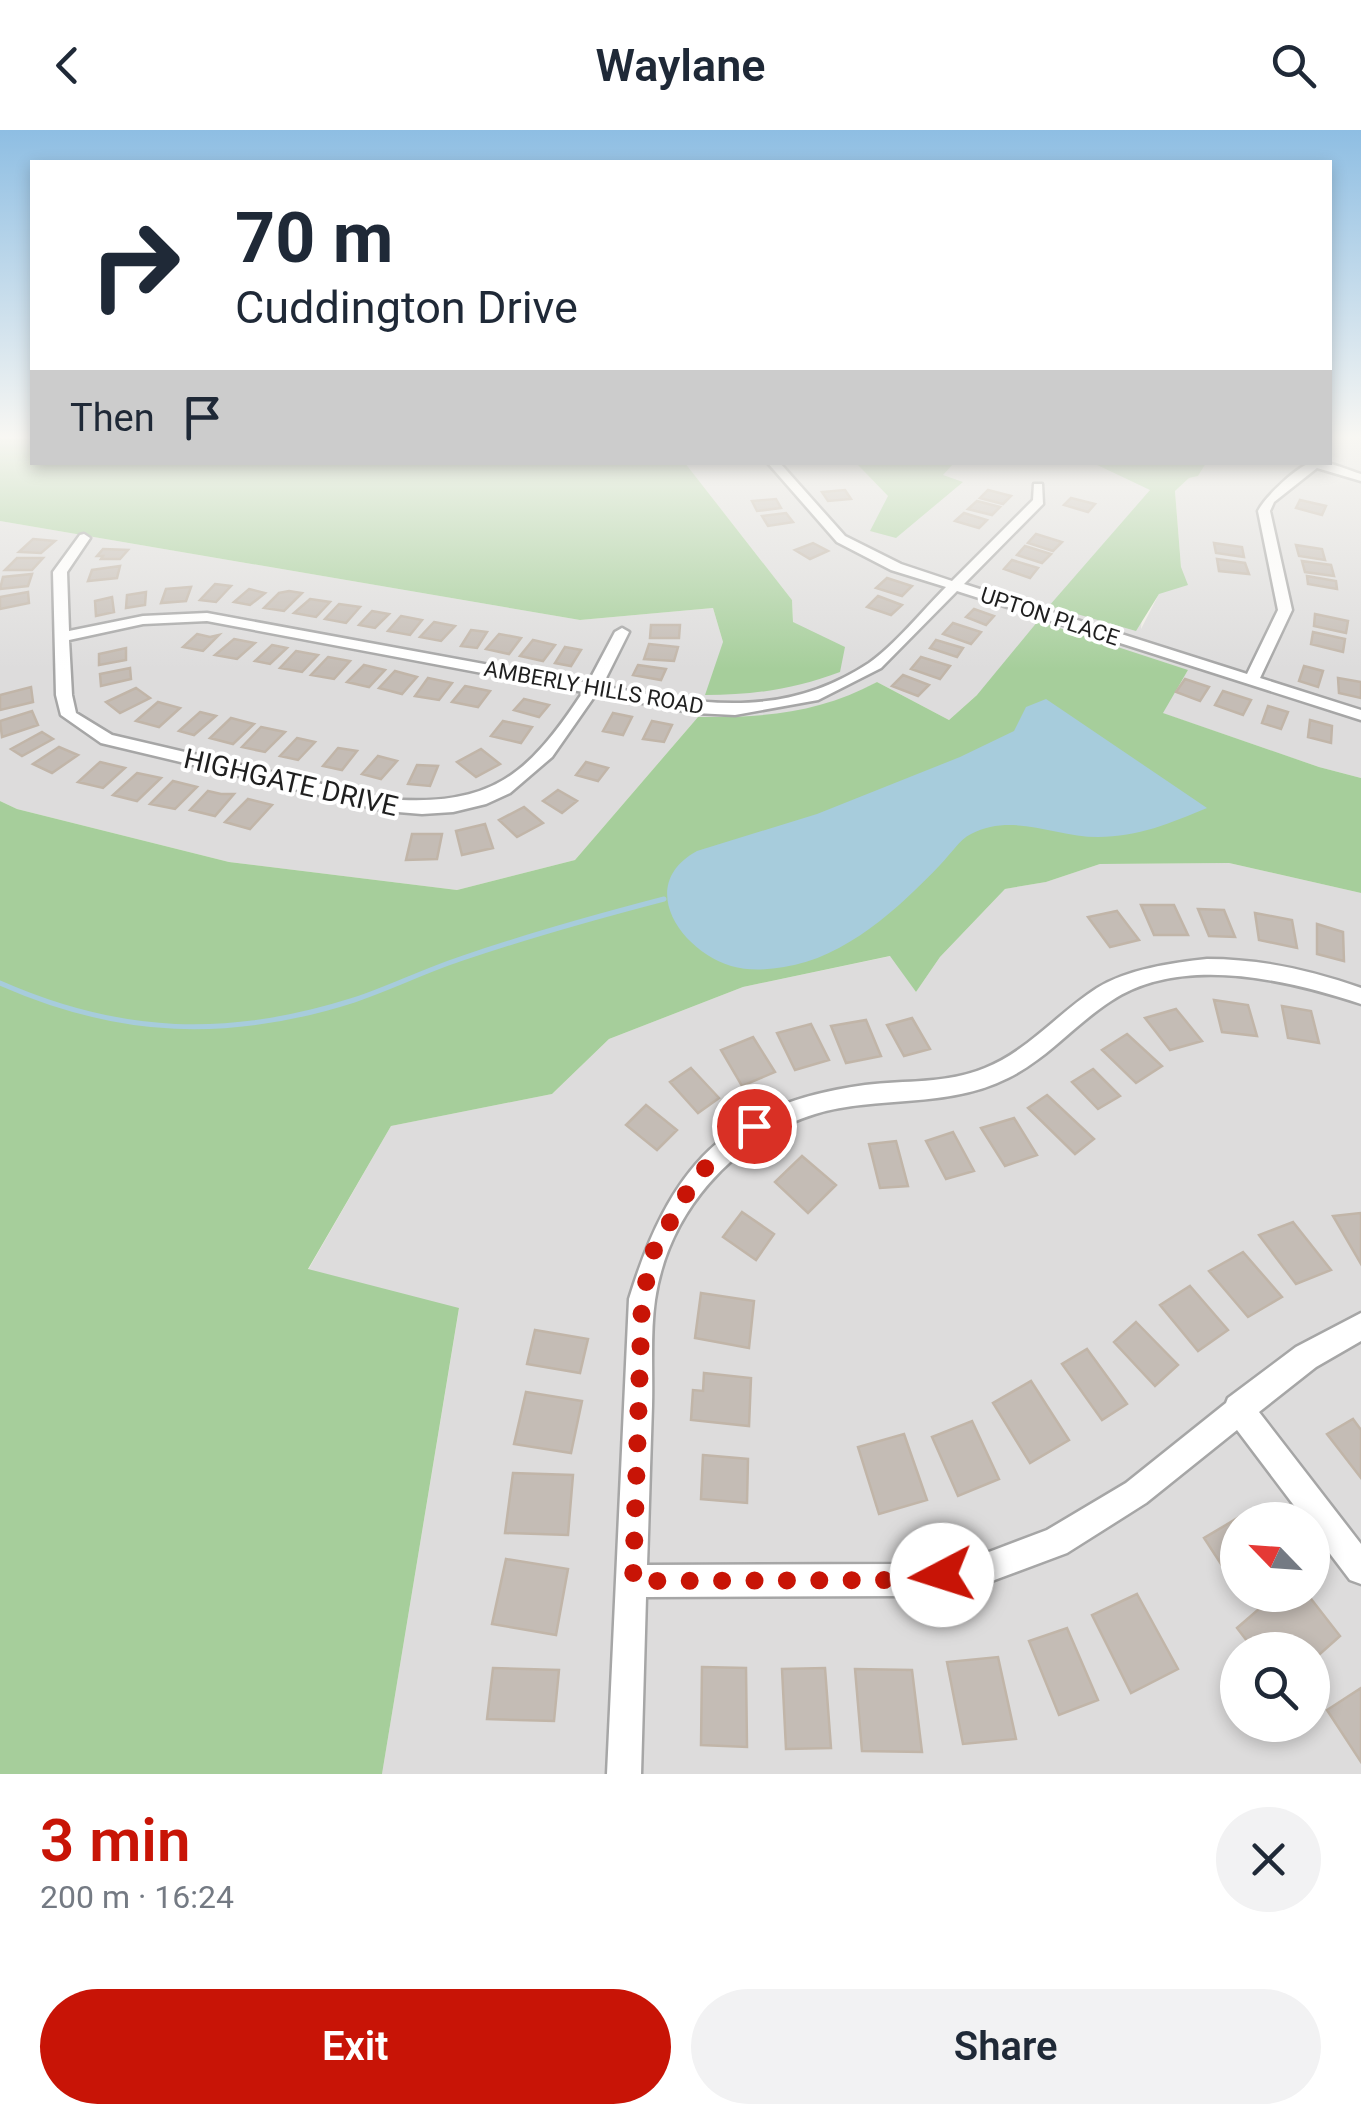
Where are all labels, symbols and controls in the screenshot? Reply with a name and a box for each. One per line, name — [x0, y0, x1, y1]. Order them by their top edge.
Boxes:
icon: back — [40, 38, 95, 93]
icon: search — [1266, 38, 1321, 93]
text: Waylane — [595, 39, 766, 92]
text: 70 m — [235, 197, 393, 279]
icon: right — [70, 200, 200, 330]
text: Cuddington Drive — [235, 281, 578, 334]
icon: arrive — [175, 390, 230, 445]
text: Then — [70, 396, 155, 440]
street label: UPTON PLACE — [977, 582, 1122, 651]
street label: AMBERLY HILLS ROAD — [482, 656, 706, 719]
street label: HIGHGATE DRIVE — [181, 742, 401, 823]
pin — [712, 1084, 797, 1169]
icon: arrive — [727, 1099, 782, 1154]
north arrow — [1220, 1502, 1330, 1612]
map controls — [1220, 1502, 1330, 1742]
position arrow — [890, 1523, 994, 1627]
button: search — [1220, 1632, 1330, 1742]
text: 3 min — [40, 1805, 190, 1876]
button: close — [1216, 1807, 1321, 1912]
text: 200 m · 16:24 — [40, 1878, 234, 1916]
button: Exit — [40, 1989, 671, 2104]
button: Share — [691, 1989, 1321, 2104]

